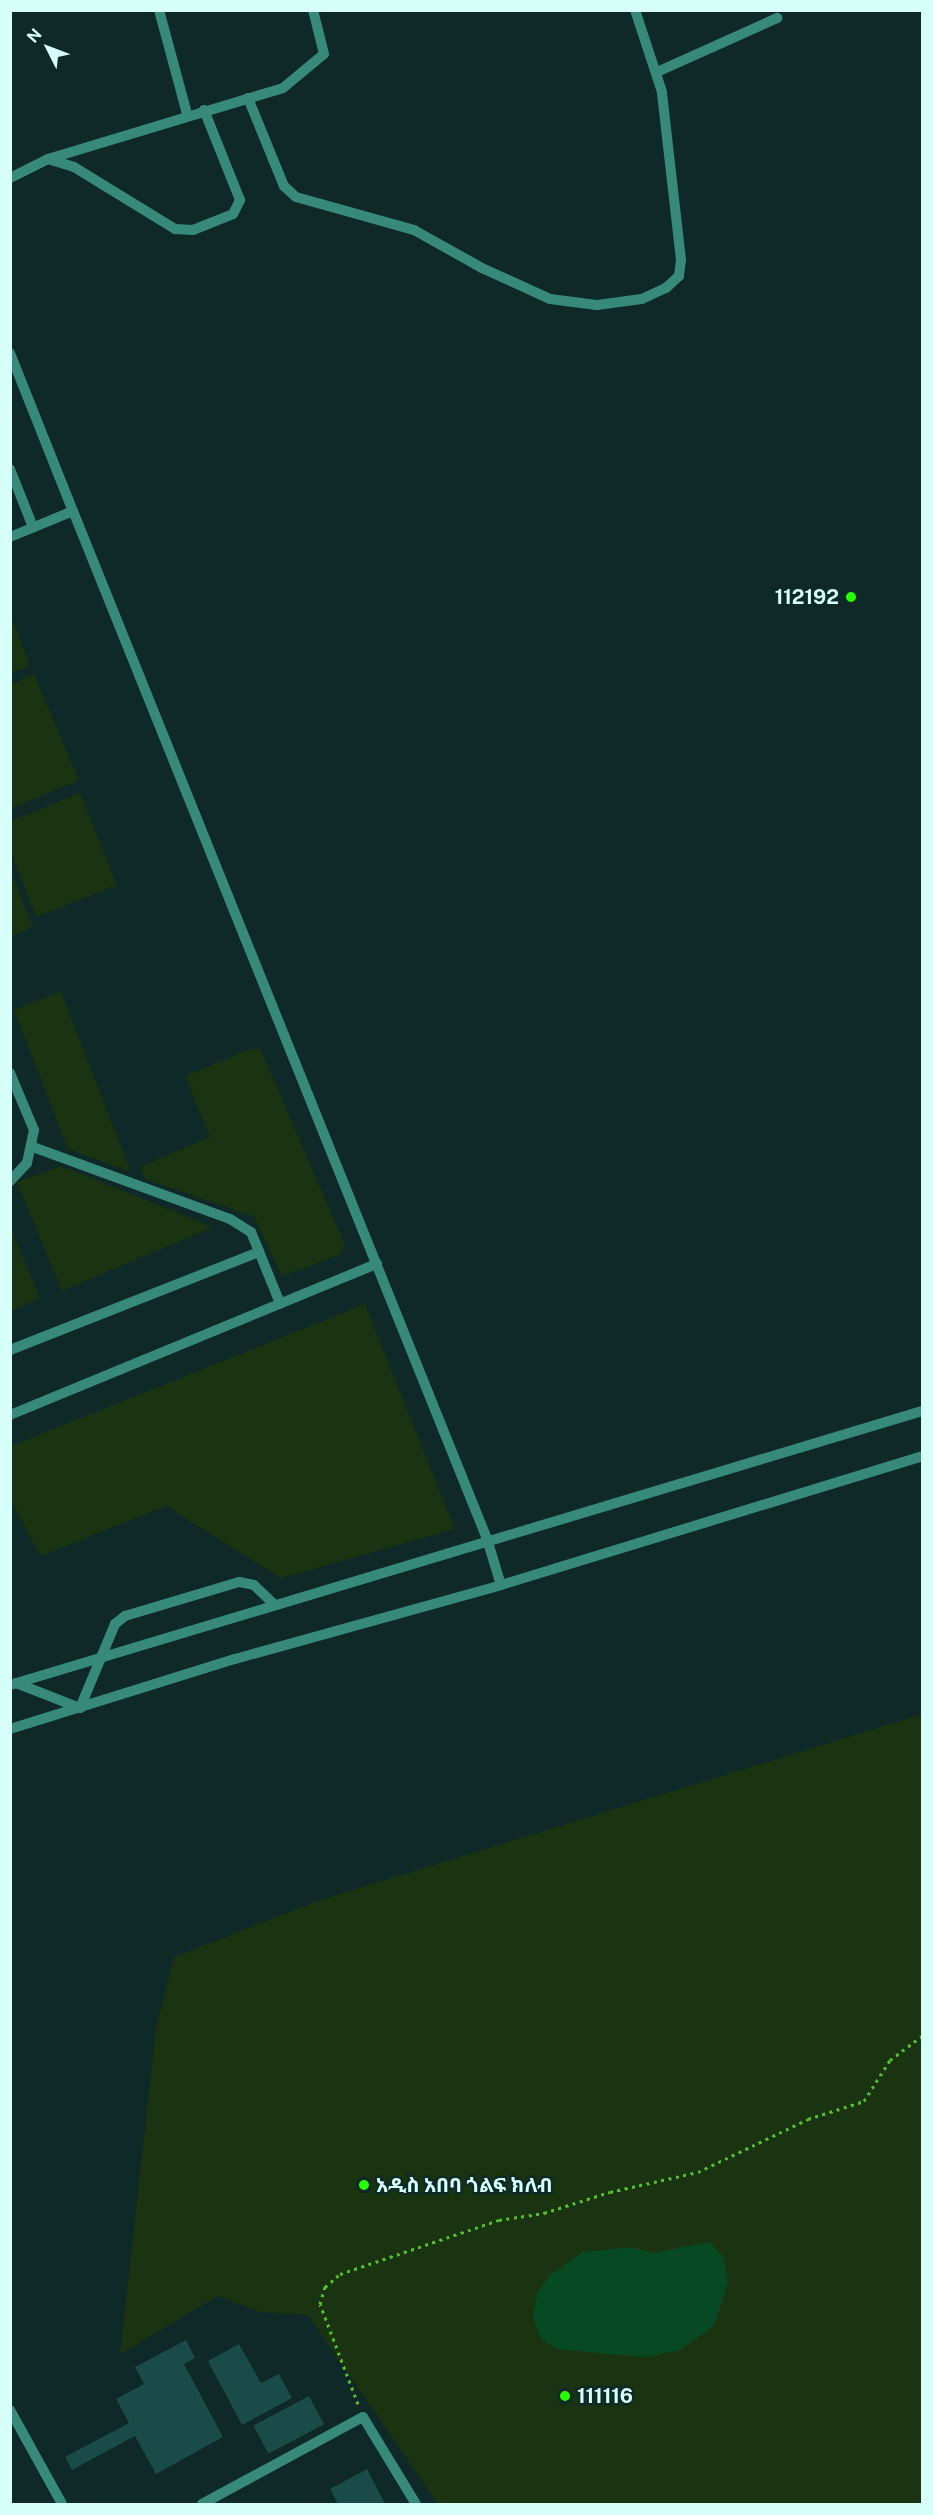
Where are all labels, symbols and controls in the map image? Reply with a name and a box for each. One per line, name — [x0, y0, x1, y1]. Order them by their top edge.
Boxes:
north arrow — [18, 18, 78, 78]
text: N — [23, 25, 45, 47]
place label: 112192 — [775, 585, 839, 609]
marker: 112192 — [844, 590, 858, 604]
place label: አዲስ አበባ ጎልፍ ክለብ — [376, 2173, 553, 2197]
marker: አዲስ አበባ ጎልፍ ክለብ — [357, 2178, 371, 2192]
place label: 111116 — [577, 2384, 633, 2408]
marker: 111116 — [558, 2389, 572, 2403]

